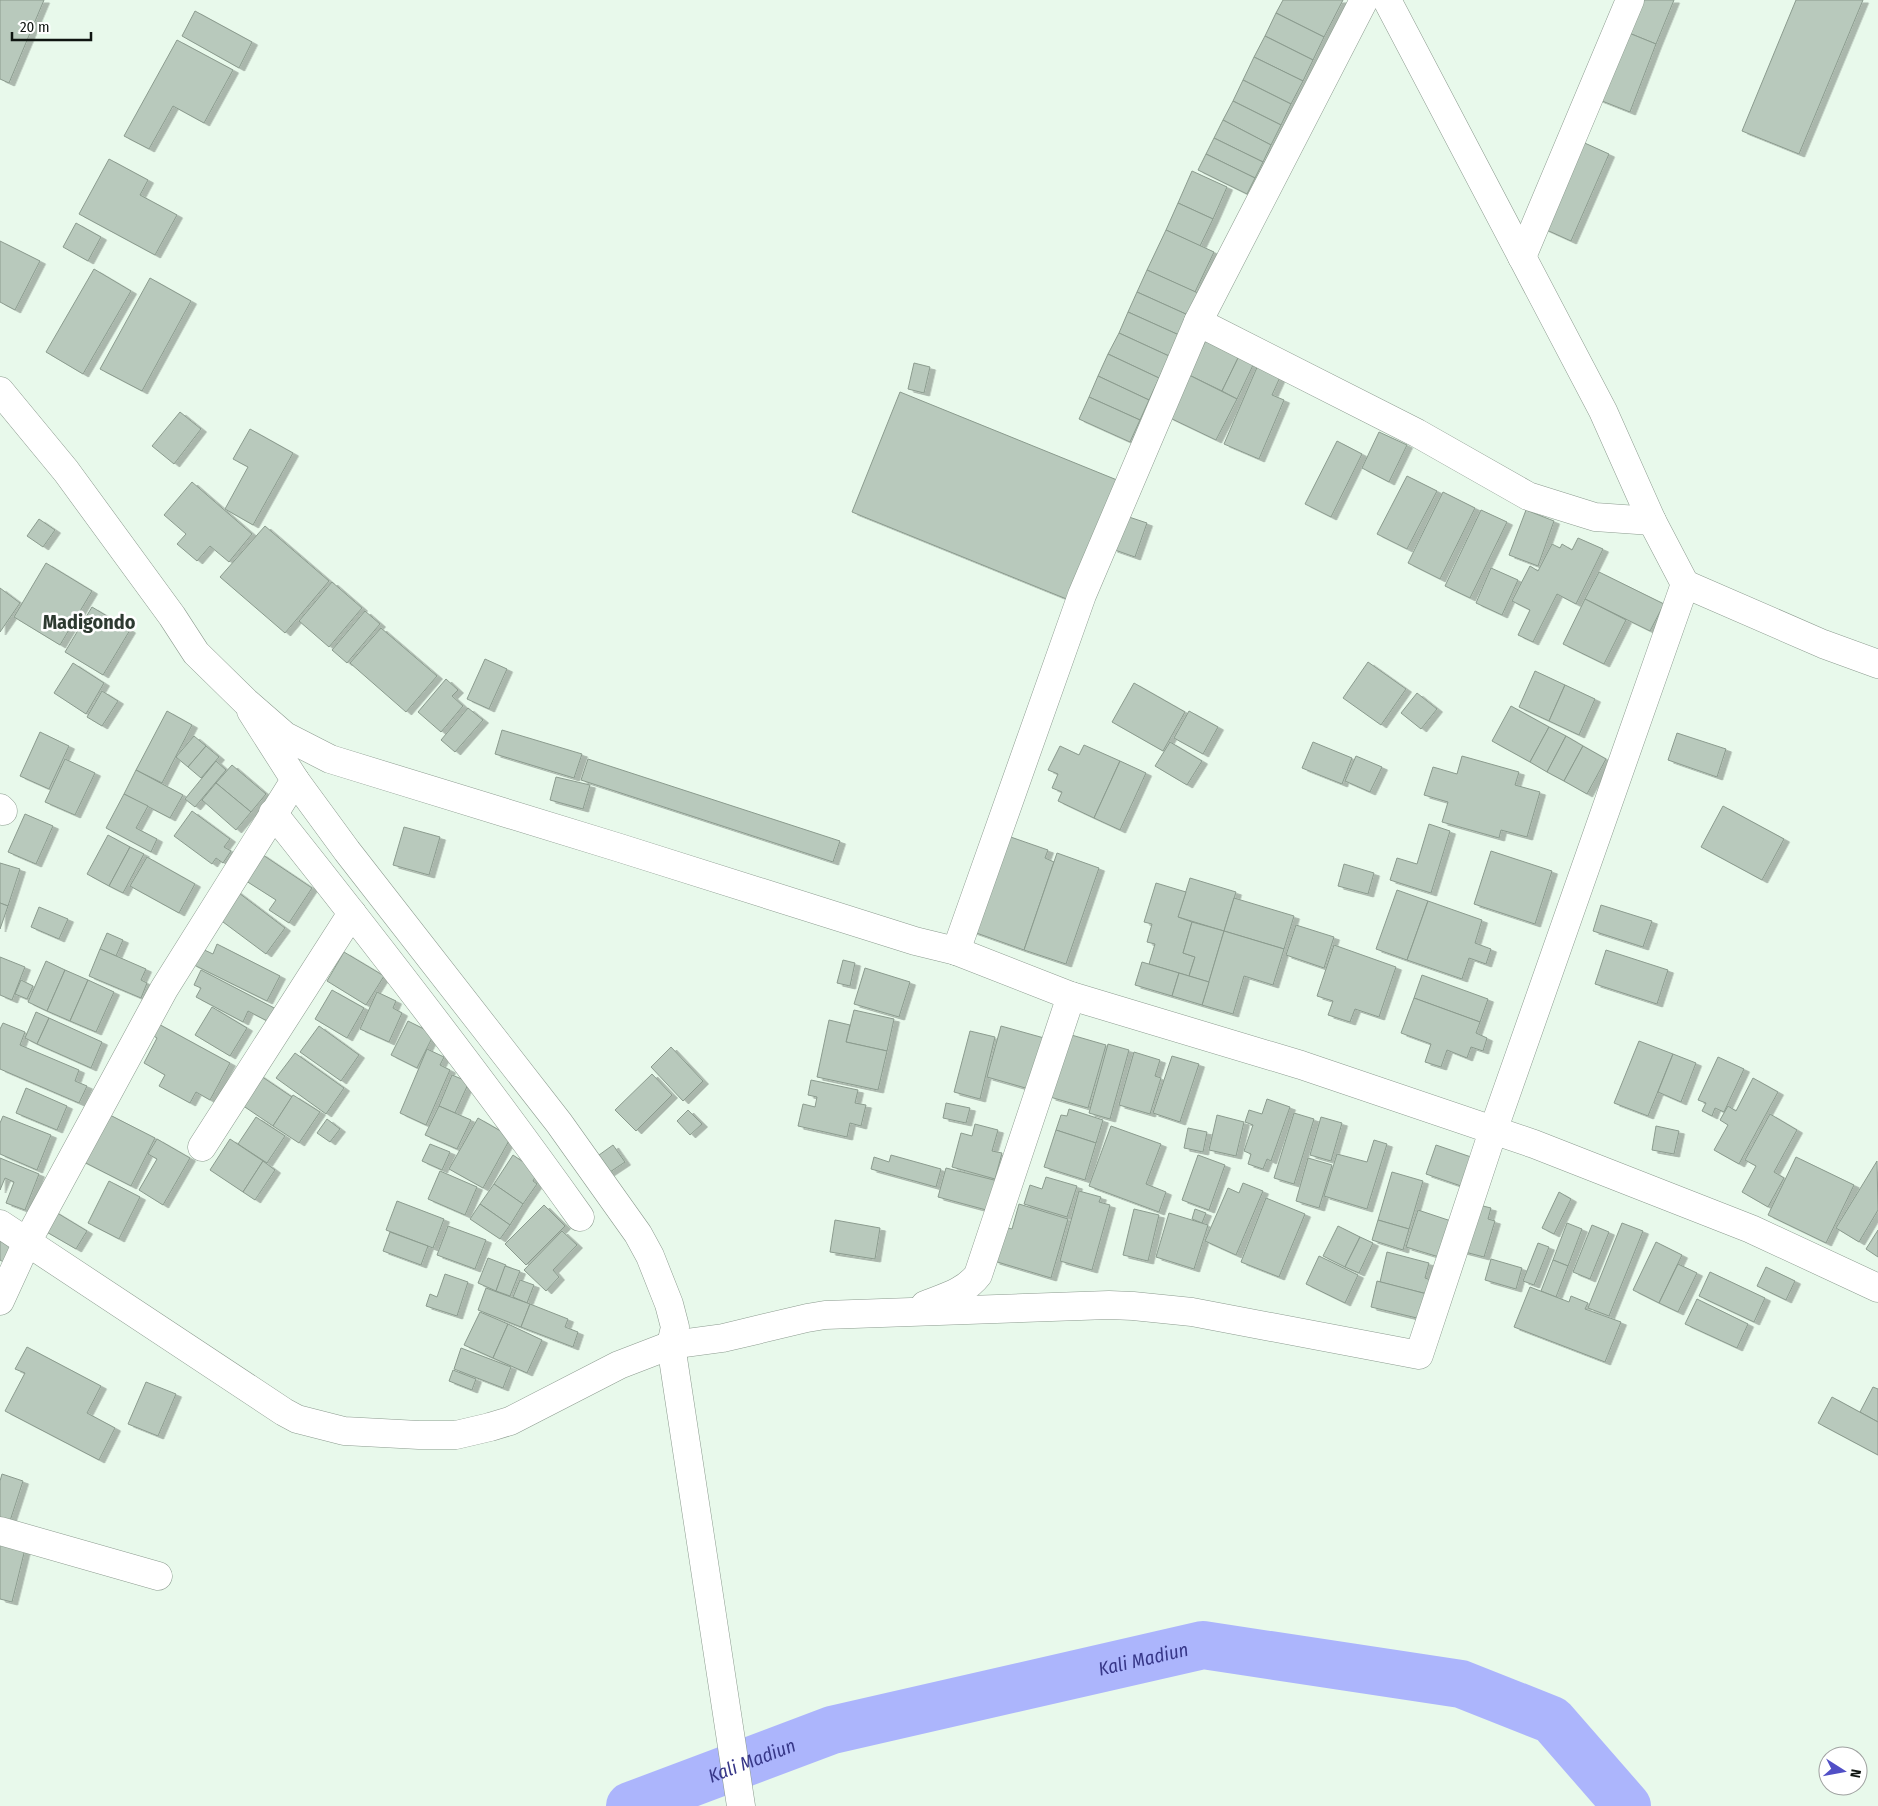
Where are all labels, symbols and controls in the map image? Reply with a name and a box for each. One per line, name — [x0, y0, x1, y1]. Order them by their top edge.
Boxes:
scale bar — [12, 10, 91, 42]
text: 20 m — [20, 18, 50, 36]
district label: Madigondo — [43, 610, 136, 634]
water label: Kali Madiun — [1096, 1638, 1191, 1681]
water label: Kali Madiun — [705, 1734, 799, 1788]
north arrow — [1818, 1746, 1868, 1796]
text: N — [1846, 1768, 1864, 1779]

